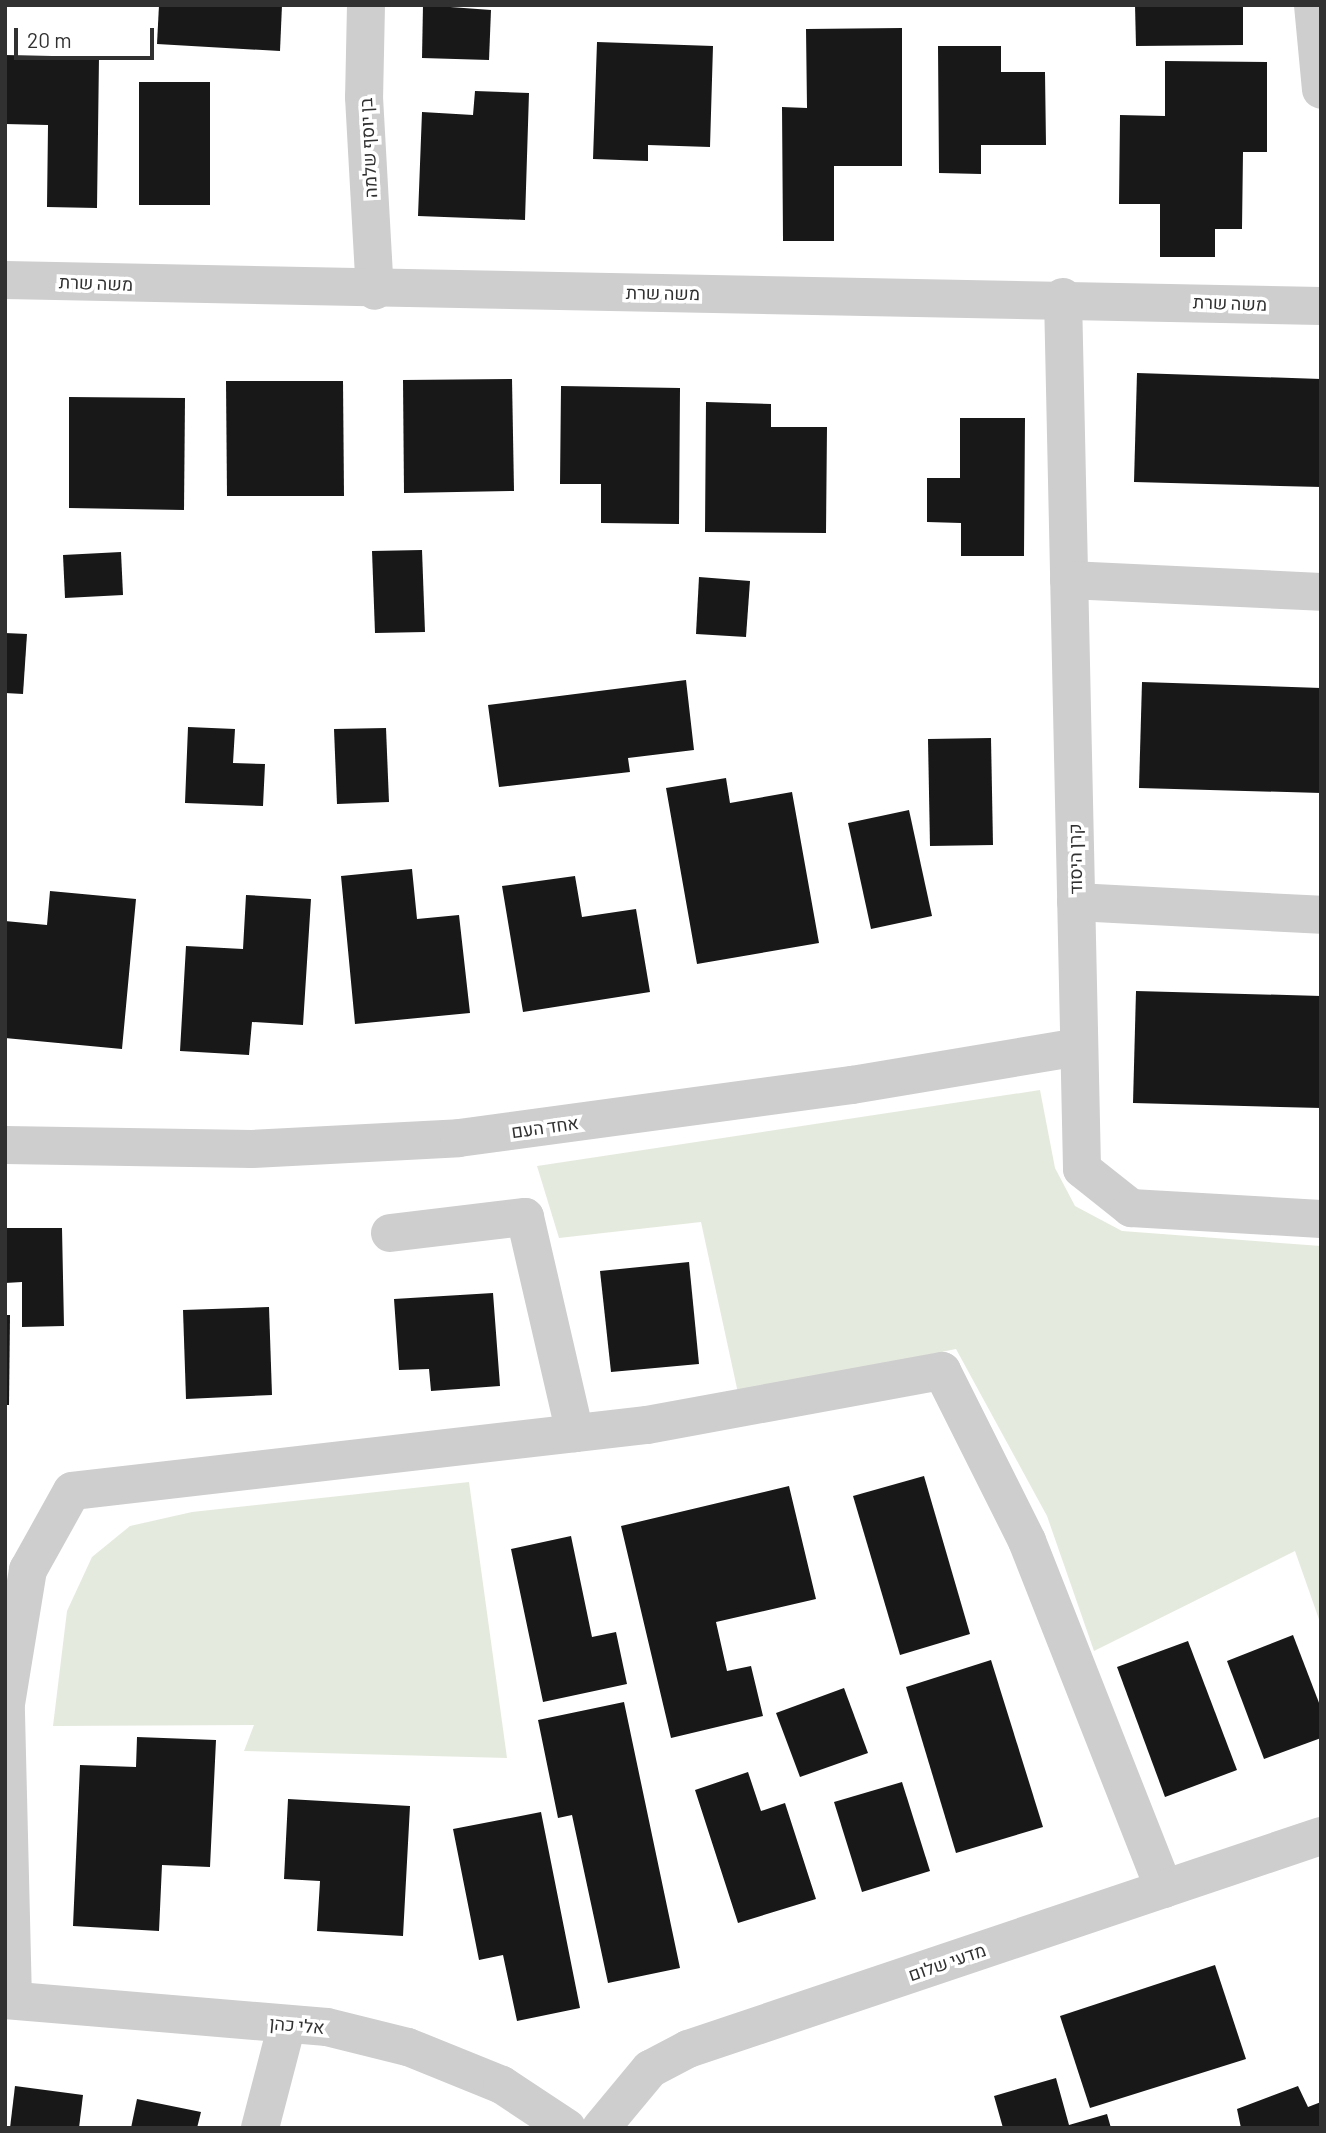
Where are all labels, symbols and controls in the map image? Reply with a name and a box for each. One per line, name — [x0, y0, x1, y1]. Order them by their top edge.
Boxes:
scale bar — [18, 14, 158, 58]
text: 20 m — [27, 27, 72, 52]
street label: בן יוסף שלמה — [355, 97, 381, 199]
street label: משה שרת — [59, 271, 133, 295]
street label: משה שרת — [626, 282, 700, 304]
street label: משה שרת — [1193, 291, 1267, 315]
street label: קרן היסוד — [1064, 823, 1086, 895]
street label: אחד העם — [510, 1112, 580, 1142]
street label: מדעי שלום — [905, 1939, 989, 1985]
street label: אלי כהן — [269, 2012, 325, 2038]

